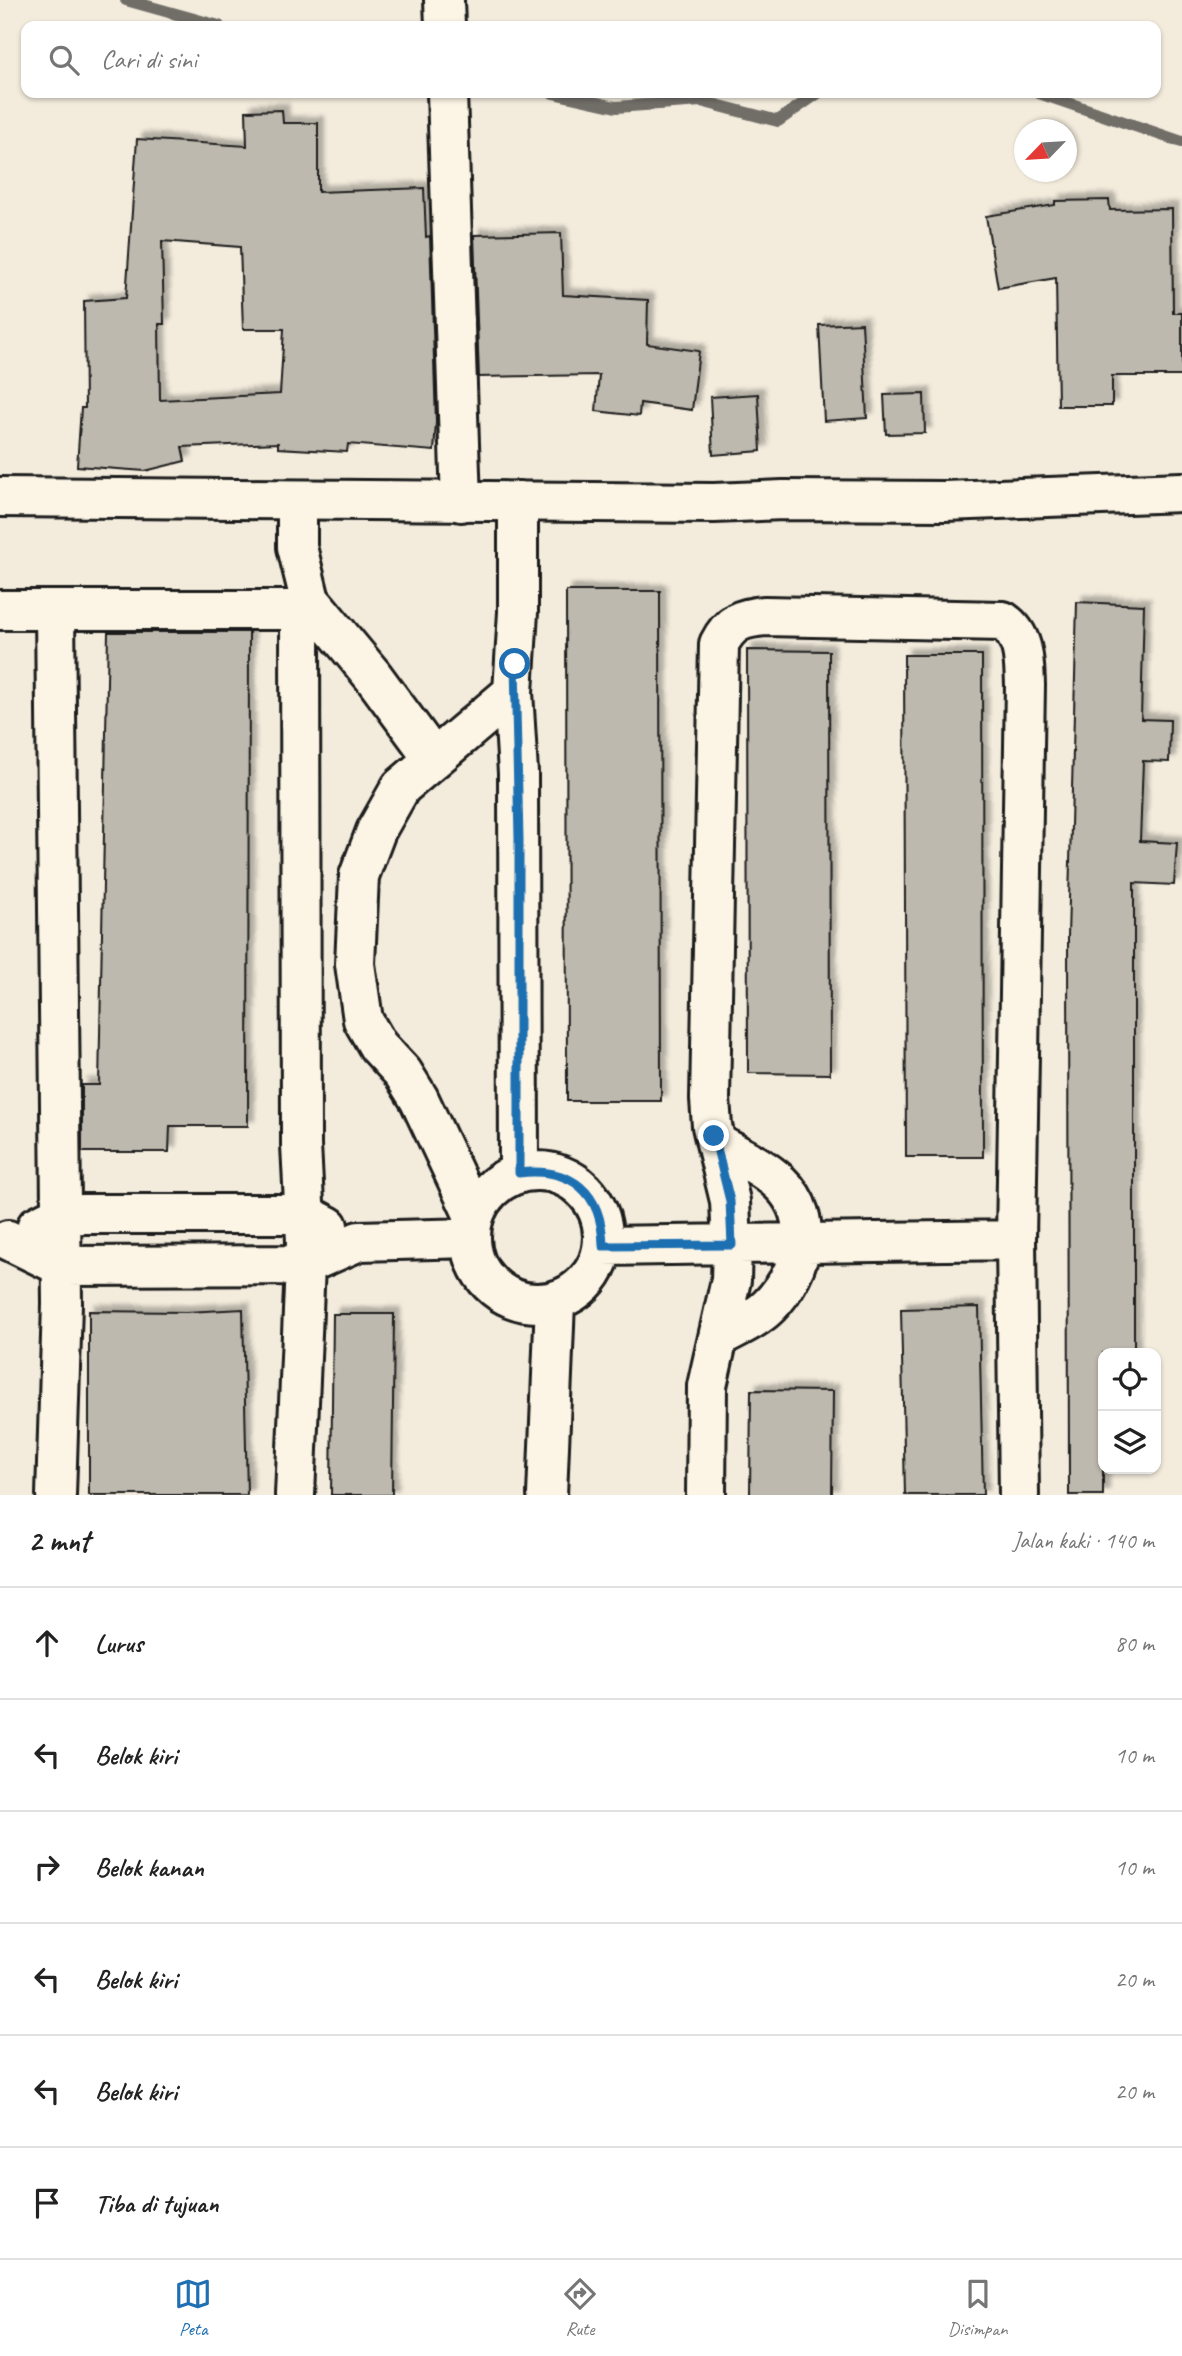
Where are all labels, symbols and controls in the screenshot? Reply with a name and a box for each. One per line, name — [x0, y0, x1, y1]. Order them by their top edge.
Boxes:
search box — [21, 21, 1161, 98]
icon: search — [45, 41, 83, 79]
text: Cari di sini — [101, 43, 197, 76]
north arrow — [1014, 119, 1077, 182]
route start — [499, 648, 530, 679]
route end — [698, 1120, 729, 1151]
map controls — [1098, 1348, 1161, 1474]
button: locate — [1098, 1348, 1161, 1411]
button: layers — [1098, 1411, 1161, 1474]
text: 2 mnt — [28, 1522, 90, 1560]
text: Jalan kaki · 140 m — [1012, 1526, 1154, 1555]
icon: ahead — [28, 1624, 66, 1662]
text: Lurus — [95, 1627, 143, 1660]
text: 80 m — [1115, 1629, 1154, 1658]
icon: left — [28, 1736, 66, 1774]
text: Belok kiri — [95, 1739, 177, 1772]
text: 10 m — [1115, 1741, 1154, 1770]
icon: right — [28, 1848, 66, 1886]
text: Belok kanan — [95, 1851, 204, 1884]
text: 10 m — [1115, 1853, 1154, 1882]
icon: left — [28, 1960, 66, 1998]
text: Belok kiri — [95, 1963, 177, 1996]
text: 20 m — [1115, 1965, 1154, 1994]
icon: left — [28, 2072, 66, 2110]
text: Belok kiri — [95, 2075, 177, 2108]
text: 20 m — [1115, 2077, 1154, 2106]
icon: arrive — [28, 2184, 66, 2222]
text: Tiba di tujuan — [95, 2187, 219, 2220]
tab: Peta — [174, 2275, 212, 2341]
tab: Rute — [561, 2275, 599, 2341]
tab: Disimpan — [948, 2275, 1008, 2341]

